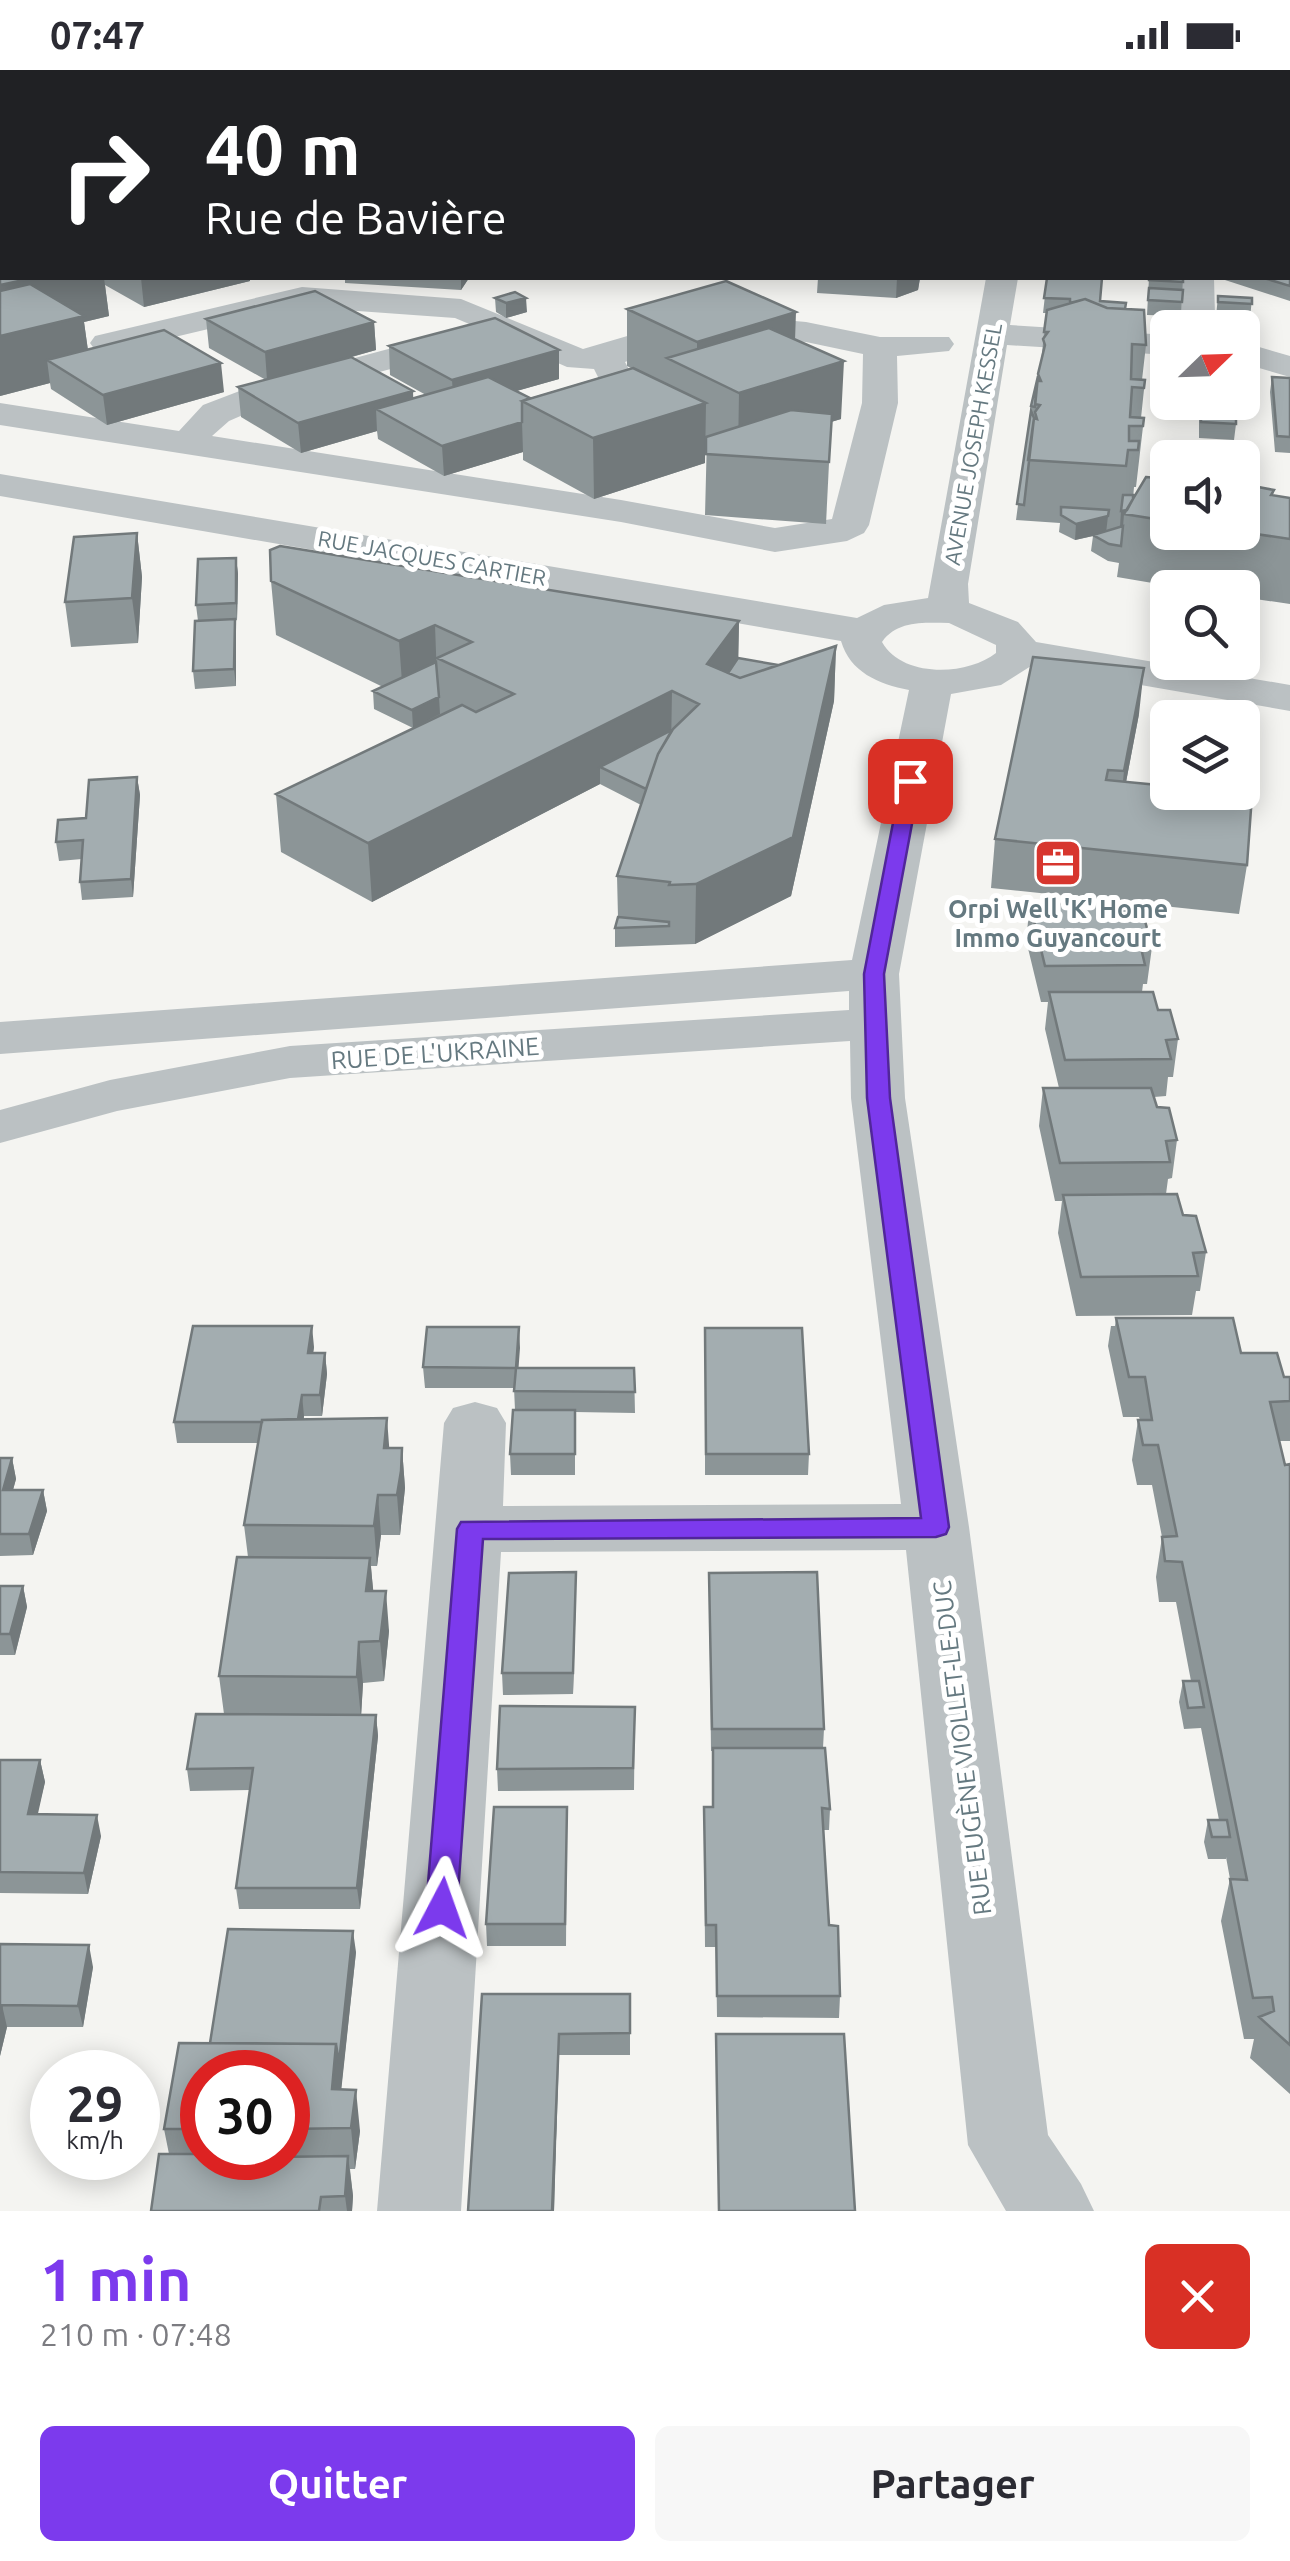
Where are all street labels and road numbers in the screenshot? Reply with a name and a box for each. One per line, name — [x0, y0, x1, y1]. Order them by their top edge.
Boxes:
street label: AVENUE JOSEPH KESSEL — [939, 321, 1006, 567]
street label: RUE JACQUES CARTIER — [316, 525, 548, 590]
street label: RUE DE L'UKRAINE — [330, 1032, 540, 1074]
street label: RUE EUGÈNE VIOLLET-LE-DUC — [928, 1579, 996, 1917]

